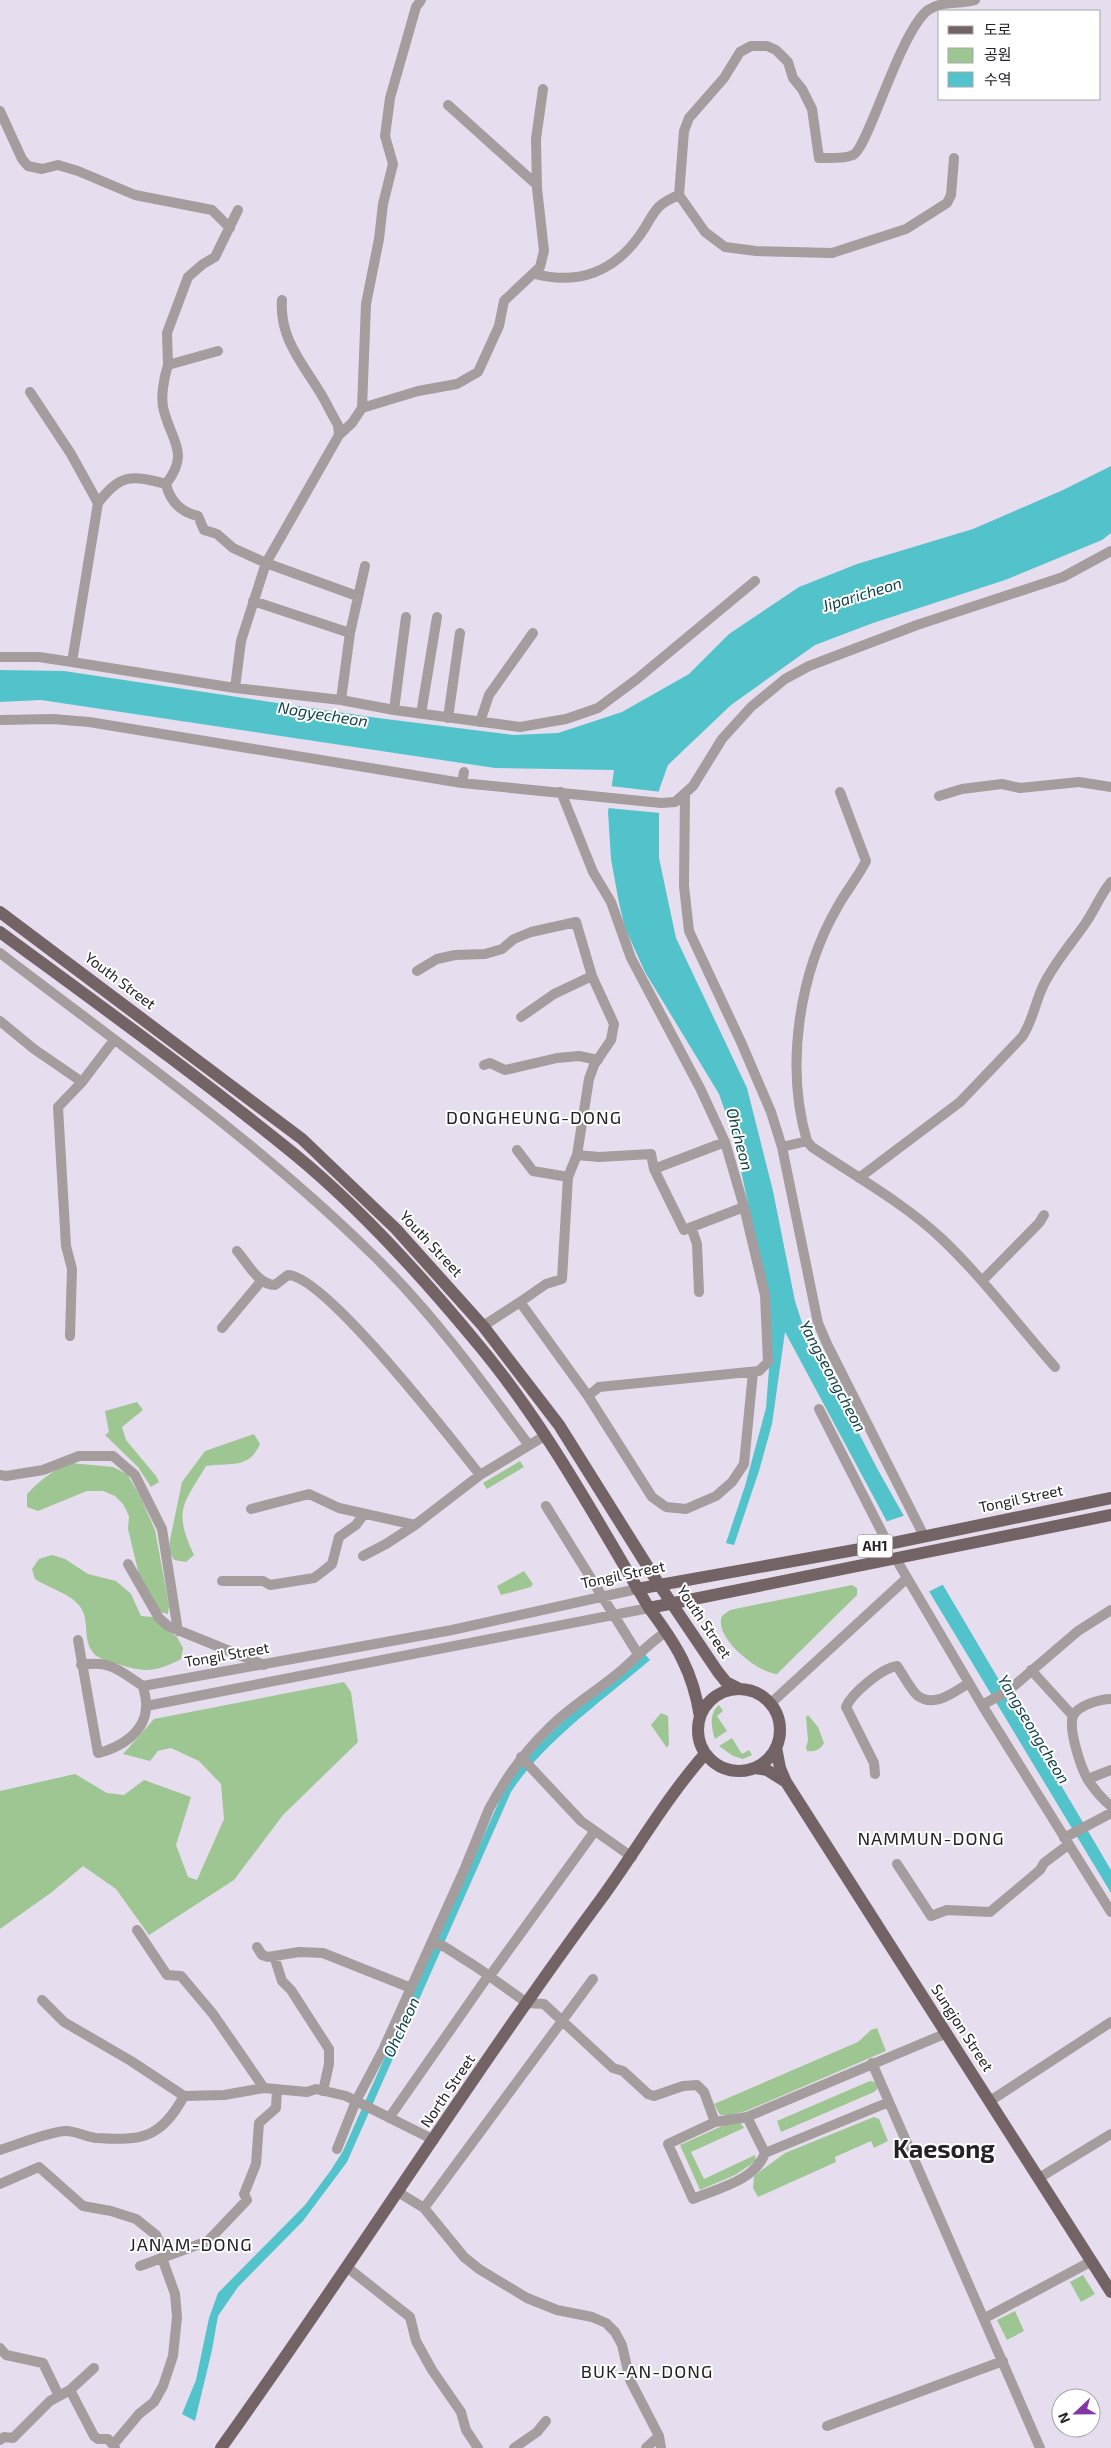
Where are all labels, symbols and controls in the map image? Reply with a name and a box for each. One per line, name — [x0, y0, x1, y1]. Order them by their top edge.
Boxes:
legend — [938, 10, 1101, 100]
text: 도로 — [984, 20, 1012, 38]
text: 공원 — [984, 45, 1012, 63]
text: 수역 — [984, 70, 1012, 88]
water label: Jiparicheon — [819, 572, 904, 615]
water label: Nogyecheon — [277, 697, 369, 731]
street label: Youth Street — [82, 948, 160, 1013]
district label: DONGHEUNG-DONG — [446, 1106, 622, 1128]
water label: Ohcheon — [723, 1106, 758, 1172]
street label: Youth Street — [396, 1206, 467, 1280]
water label: Yangseongcheon — [796, 1317, 871, 1435]
street label: Tongil Street — [977, 1480, 1065, 1516]
road number: AH1 — [858, 1534, 892, 1558]
street label: Tongil Street — [579, 1556, 667, 1592]
street label: Youth Street — [674, 1582, 736, 1662]
street label: Tongil Street — [183, 1638, 271, 1670]
water label: Yangseongcheon — [994, 1671, 1074, 1787]
district label: NAMMUN-DONG — [857, 1827, 1005, 1849]
street label: Sungjon Street — [927, 1981, 998, 2075]
water label: Ohcheon — [378, 1994, 423, 2060]
street label: North Street — [416, 2050, 478, 2131]
district label: Kaesong — [893, 2133, 995, 2163]
district label: JANAM-DONG — [130, 2233, 252, 2255]
district label: BUK-AN-DONG — [581, 2360, 713, 2382]
north arrow — [1051, 2388, 1101, 2438]
text: N — [1054, 2410, 1073, 2426]

